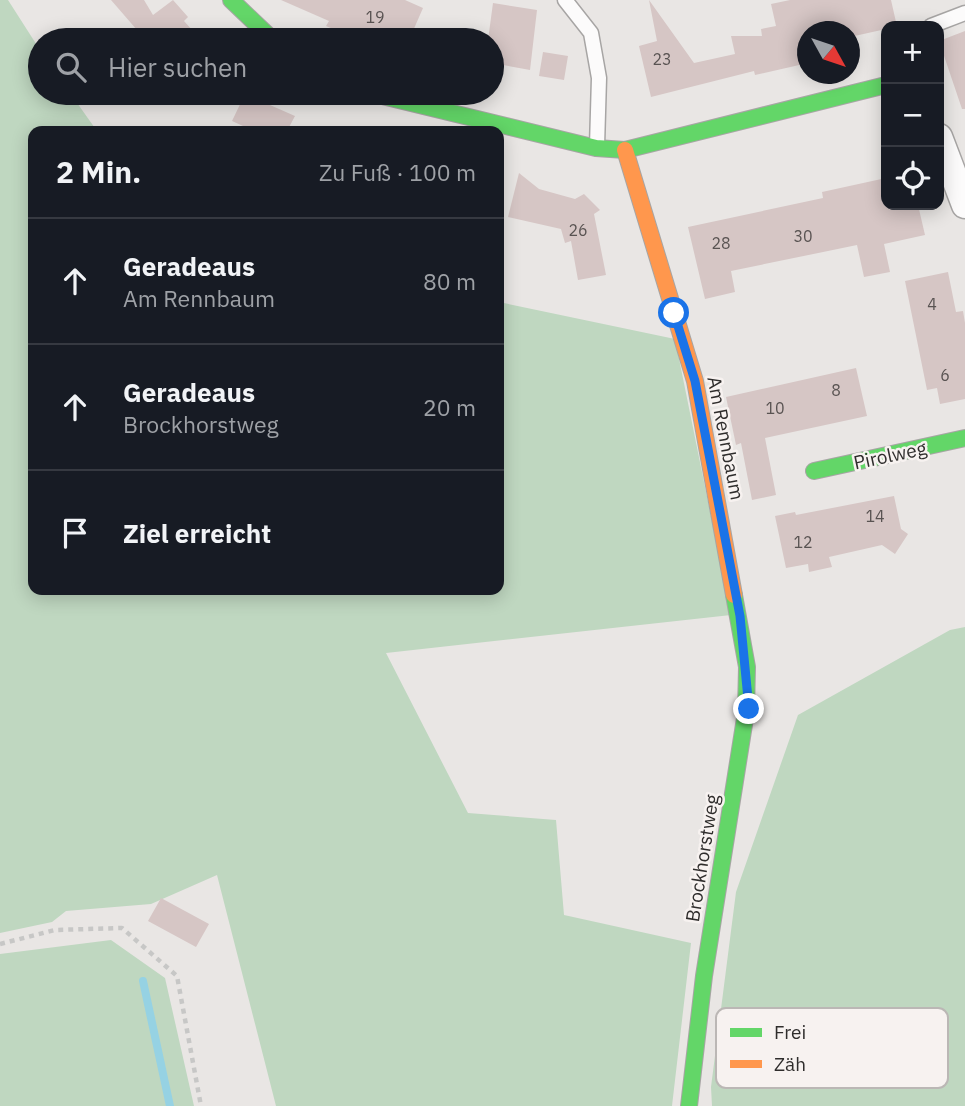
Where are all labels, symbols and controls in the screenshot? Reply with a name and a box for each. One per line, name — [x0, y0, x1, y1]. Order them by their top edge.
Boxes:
house number: 19 — [365, 7, 385, 27]
north arrow — [797, 21, 860, 84]
map controls — [881, 21, 944, 210]
button: + — [881, 21, 944, 84]
search box — [28, 28, 504, 105]
icon: search — [52, 48, 90, 86]
house number: 23 — [652, 49, 672, 69]
text: Hier suchen — [108, 50, 247, 84]
button: − — [881, 84, 944, 147]
button: locate — [881, 147, 944, 210]
text: 2 Min. — [56, 152, 141, 191]
text: Zu Fuß · 100 m — [319, 157, 476, 187]
house number: 26 — [568, 220, 588, 240]
house number: 30 — [793, 226, 813, 246]
house number: 28 — [711, 233, 731, 253]
text: Geradeaus — [123, 249, 255, 283]
icon: ahead — [56, 262, 94, 300]
text: 80 m — [423, 266, 476, 296]
text: Am Rennbaum — [123, 283, 275, 313]
house number: 4 — [927, 294, 937, 314]
route start — [658, 297, 689, 328]
house number: 6 — [940, 365, 950, 385]
street label: Am Rennbaum — [702, 374, 750, 502]
text: Geradeaus — [123, 375, 255, 409]
house number: 8 — [831, 380, 841, 400]
icon: ahead — [56, 388, 94, 426]
text: 20 m — [423, 392, 476, 422]
house number: 10 — [765, 398, 785, 418]
text: Brockhorstweg — [123, 409, 279, 439]
street label: Pirolweg — [851, 436, 929, 474]
house number: 14 — [865, 506, 885, 526]
icon: arrive — [56, 514, 94, 552]
text: Ziel erreicht — [123, 516, 271, 550]
house number: 12 — [793, 532, 813, 552]
route end — [733, 693, 764, 724]
street label: Brockhorstweg — [680, 793, 724, 923]
legend — [716, 1008, 948, 1088]
text: Frei — [774, 1020, 806, 1044]
text: Zäh — [774, 1052, 806, 1076]

